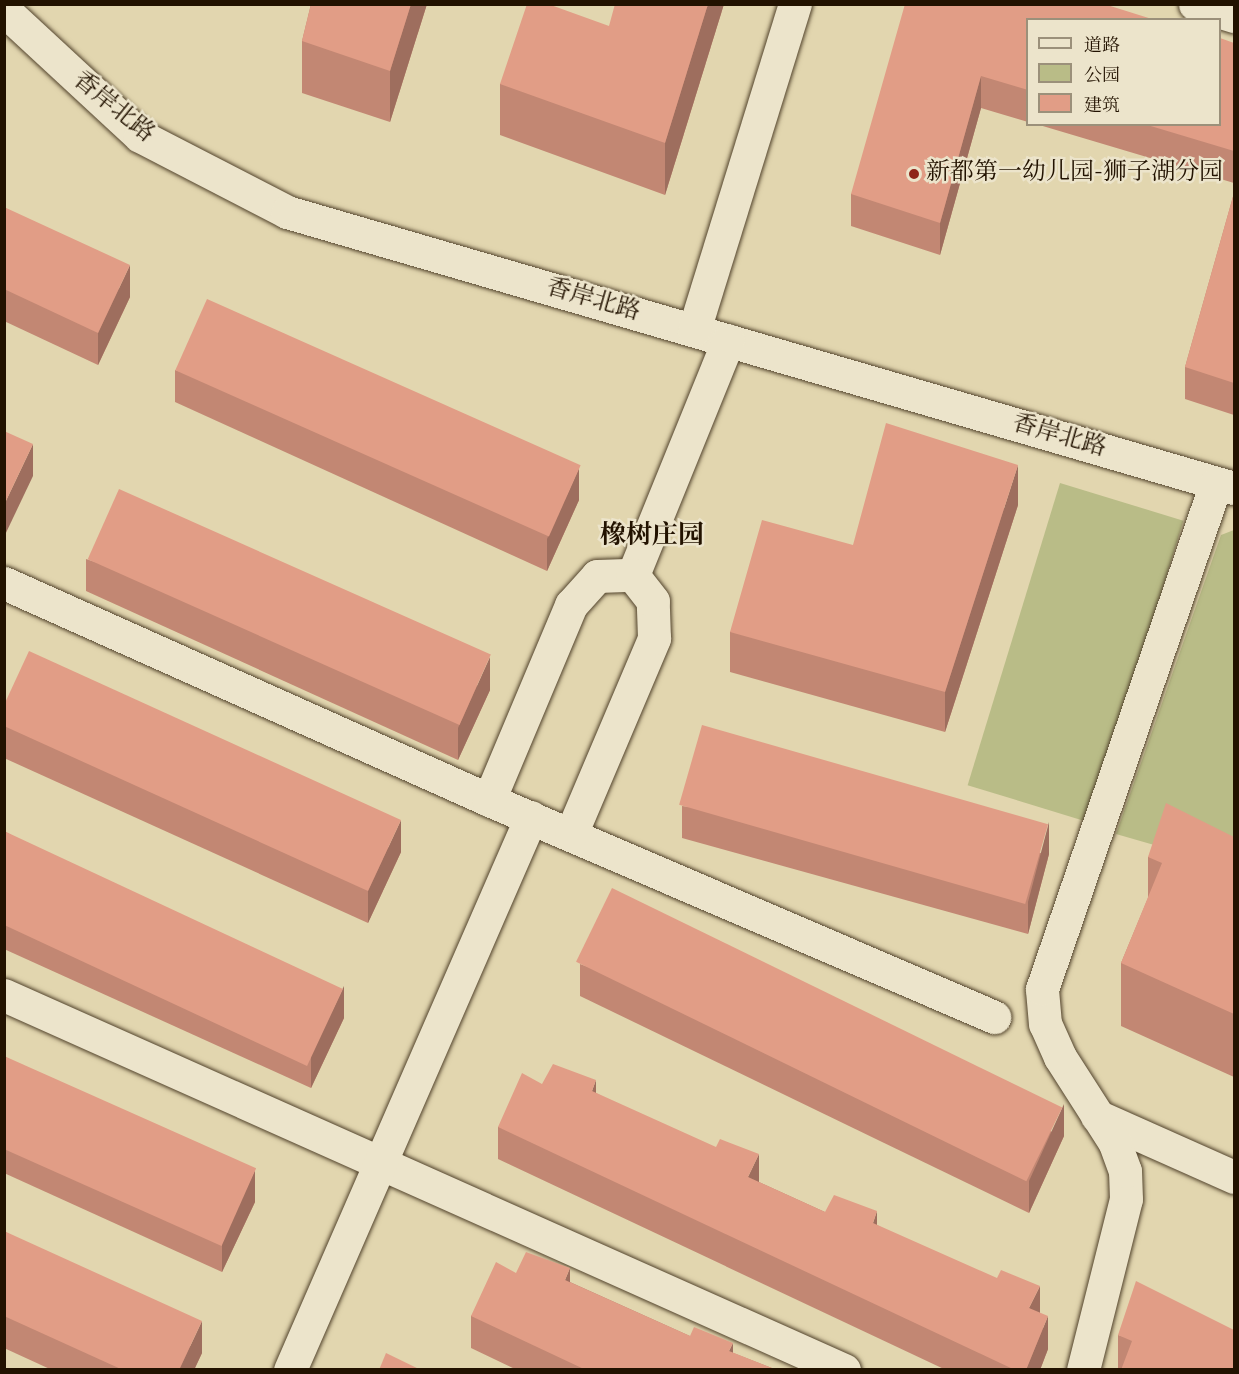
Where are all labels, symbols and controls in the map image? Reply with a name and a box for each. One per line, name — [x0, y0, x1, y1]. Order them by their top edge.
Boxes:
legend — [1026, 18, 1221, 126]
text: 道路 — [1084, 37, 1120, 55]
street label: 香岸北路 — [67, 67, 159, 149]
text: 公园 — [1084, 67, 1120, 85]
text: 建筑 — [1084, 97, 1120, 115]
place label: 新都第一幼儿园-狮子湖分园 — [926, 160, 1223, 188]
marker: 新都第一幼儿园-狮子湖分园 — [907, 167, 921, 181]
street label: 香岸北路 — [543, 274, 643, 328]
street label: 香岸北路 — [1009, 410, 1109, 464]
district label: 橡树庄园 — [600, 521, 704, 553]

